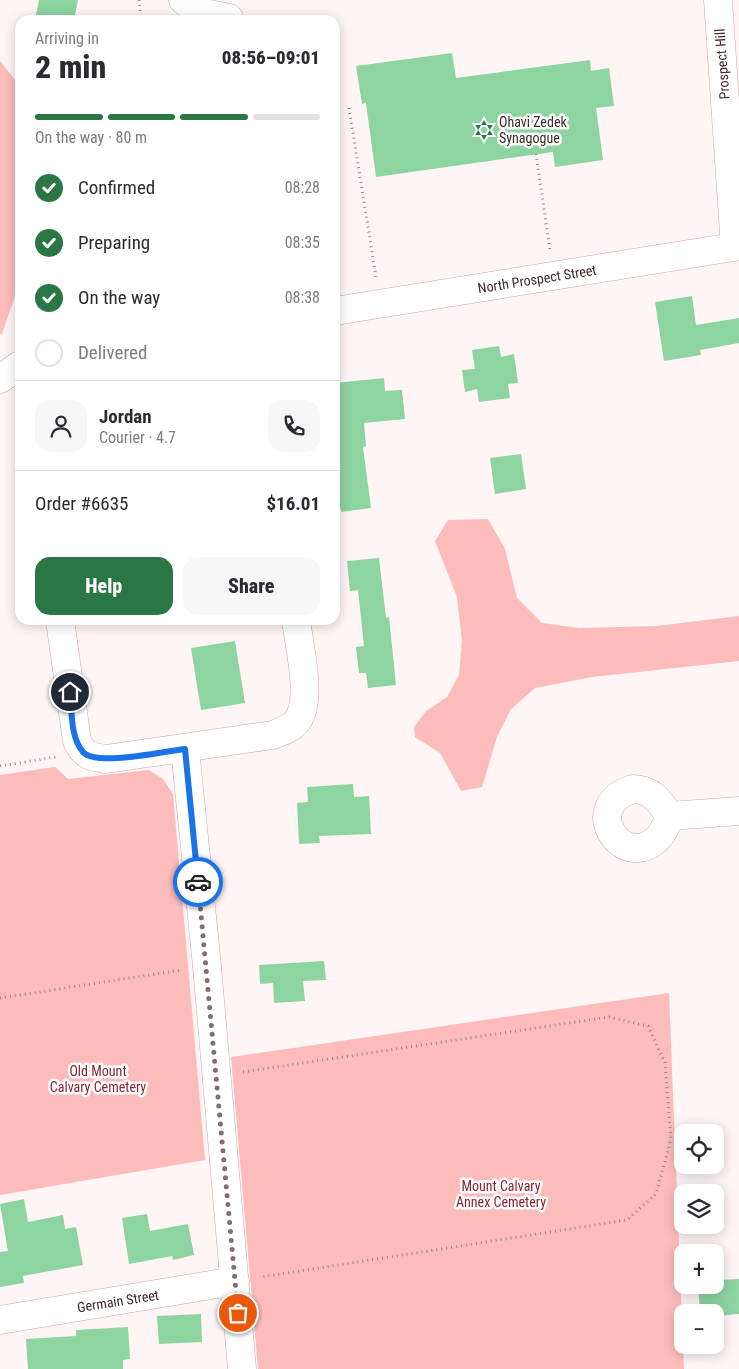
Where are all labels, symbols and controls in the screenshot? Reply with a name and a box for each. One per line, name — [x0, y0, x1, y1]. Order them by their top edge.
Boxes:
street label: Prospect Hill — [712, 28, 732, 100]
text: Arriving in — [35, 29, 99, 48]
text: 08:56–09:01 — [222, 46, 320, 69]
text: 2 min — [35, 48, 106, 86]
place label: Ohavi Zedek Synagogue — [499, 114, 567, 146]
synagogue icon: Ohavi Zedek Synagogue — [473, 119, 495, 141]
text: On the way · 80 m — [35, 128, 147, 147]
icon: check — [35, 174, 63, 202]
text: Confirmed — [78, 176, 155, 199]
text: 08:28 — [285, 178, 320, 197]
icon: check — [35, 229, 63, 257]
text: Preparing — [78, 231, 150, 254]
text: 08:35 — [285, 233, 320, 252]
street label: North Prospect Street — [477, 262, 597, 296]
icon: check — [35, 284, 63, 312]
text: On the way — [78, 286, 160, 309]
text: 08:38 — [285, 288, 320, 307]
text: Delivered — [78, 341, 147, 364]
button: person — [35, 400, 87, 452]
button: phone — [268, 400, 320, 452]
text: Jordan — [99, 405, 152, 428]
text: Courier · 4.7 — [99, 428, 176, 447]
text: Order #6635 — [35, 492, 128, 515]
text: $16.01 — [266, 492, 320, 515]
button: Help — [35, 557, 173, 615]
button: Share — [183, 557, 320, 615]
pin — [49, 671, 91, 713]
icon: home — [56, 678, 84, 706]
courier — [173, 857, 223, 907]
icon: car — [184, 868, 212, 896]
park label: Old Mount Calvary Cemetery — [50, 1063, 146, 1095]
map controls — [674, 1124, 724, 1354]
button: locate — [674, 1124, 724, 1174]
park label: Mount Calvary Annex Cemetery — [456, 1178, 546, 1210]
button: layers — [674, 1184, 724, 1234]
button: + — [674, 1244, 724, 1294]
street label: Germain Street — [76, 1287, 160, 1315]
pin — [217, 1292, 259, 1334]
icon: bag — [224, 1299, 252, 1327]
button: − — [674, 1304, 724, 1354]

